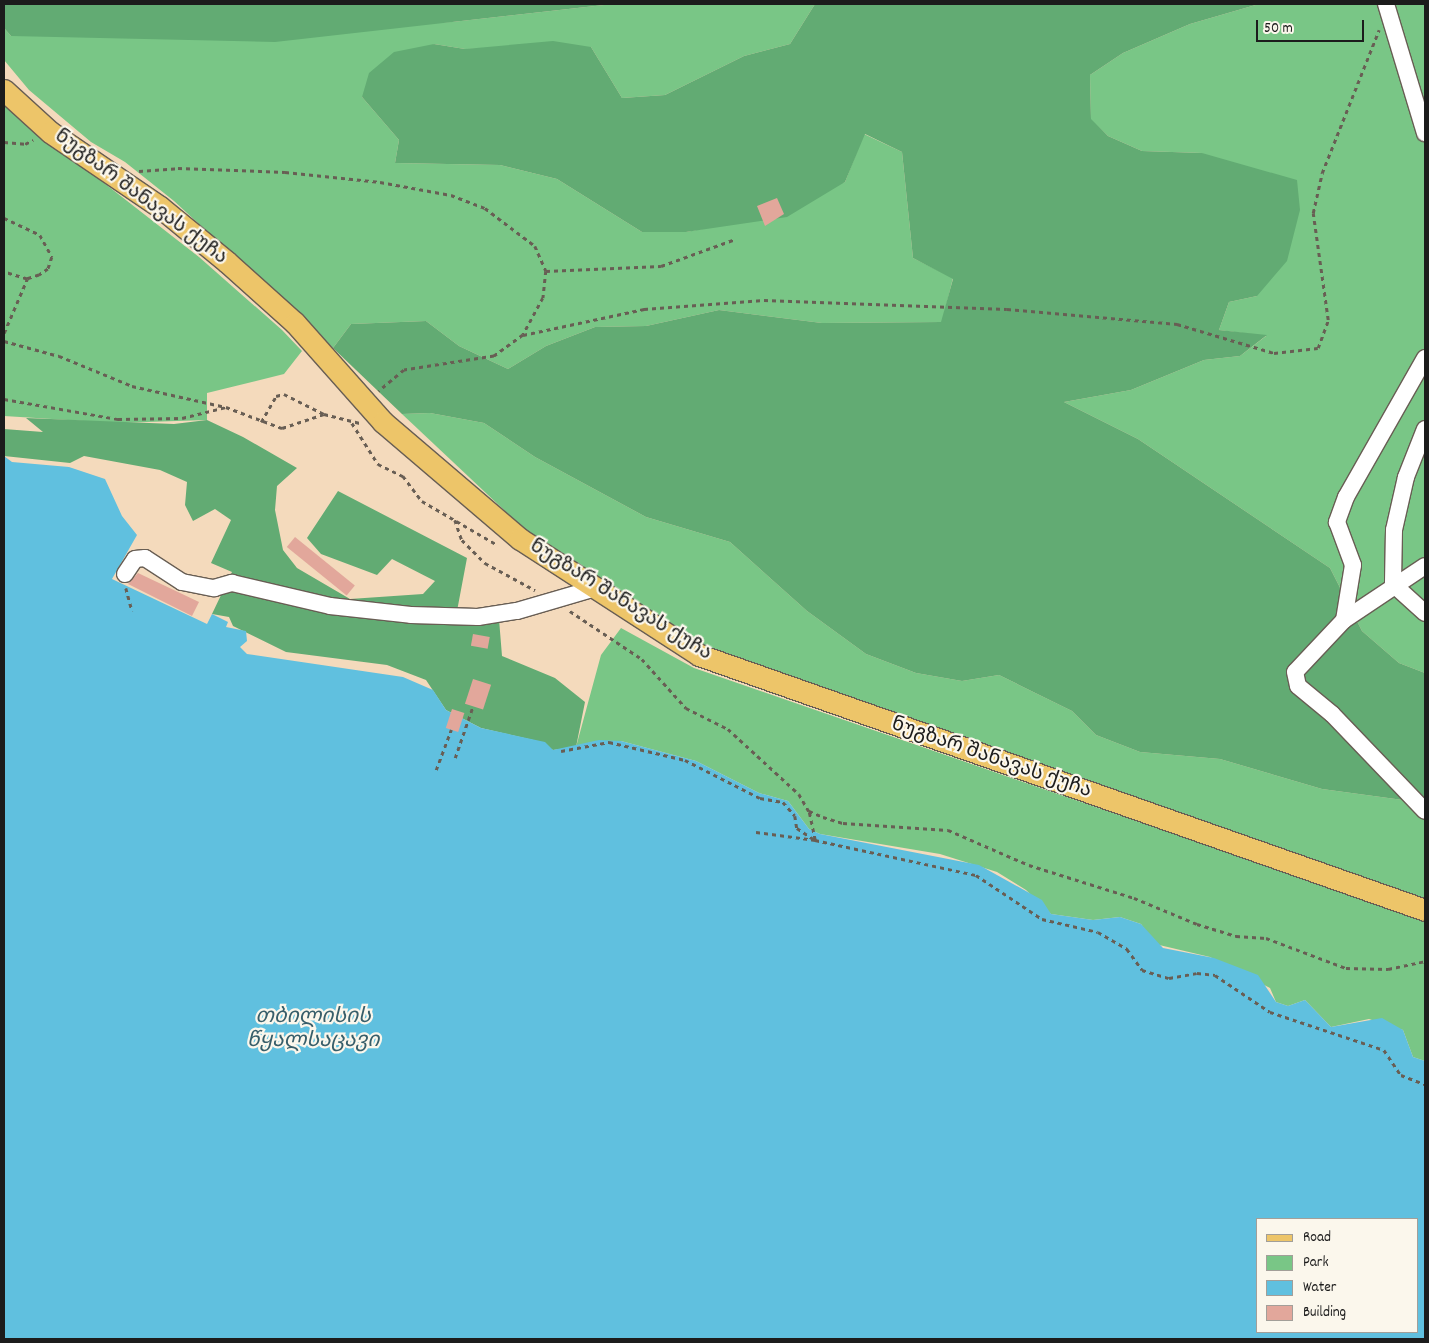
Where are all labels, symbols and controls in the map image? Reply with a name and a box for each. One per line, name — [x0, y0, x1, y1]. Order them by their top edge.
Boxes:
scale bar — [1259, 10, 1366, 42]
text: 50 m — [1264, 18, 1293, 40]
street label: ნუგზარ შანავას ქუჩა — [49, 125, 231, 271]
street label: ნუგზარ შანავას ქუჩა — [524, 535, 716, 667]
street label: ნუგზარ შანავას ქუჩა — [888, 713, 1094, 805]
water label: თბილისის წყალსაცავი — [247, 1005, 379, 1055]
legend — [1256, 1218, 1419, 1333]
text: Road — [1303, 1227, 1331, 1249]
text: Park — [1303, 1252, 1329, 1274]
text: Water — [1303, 1277, 1336, 1299]
text: Building — [1303, 1302, 1346, 1324]

